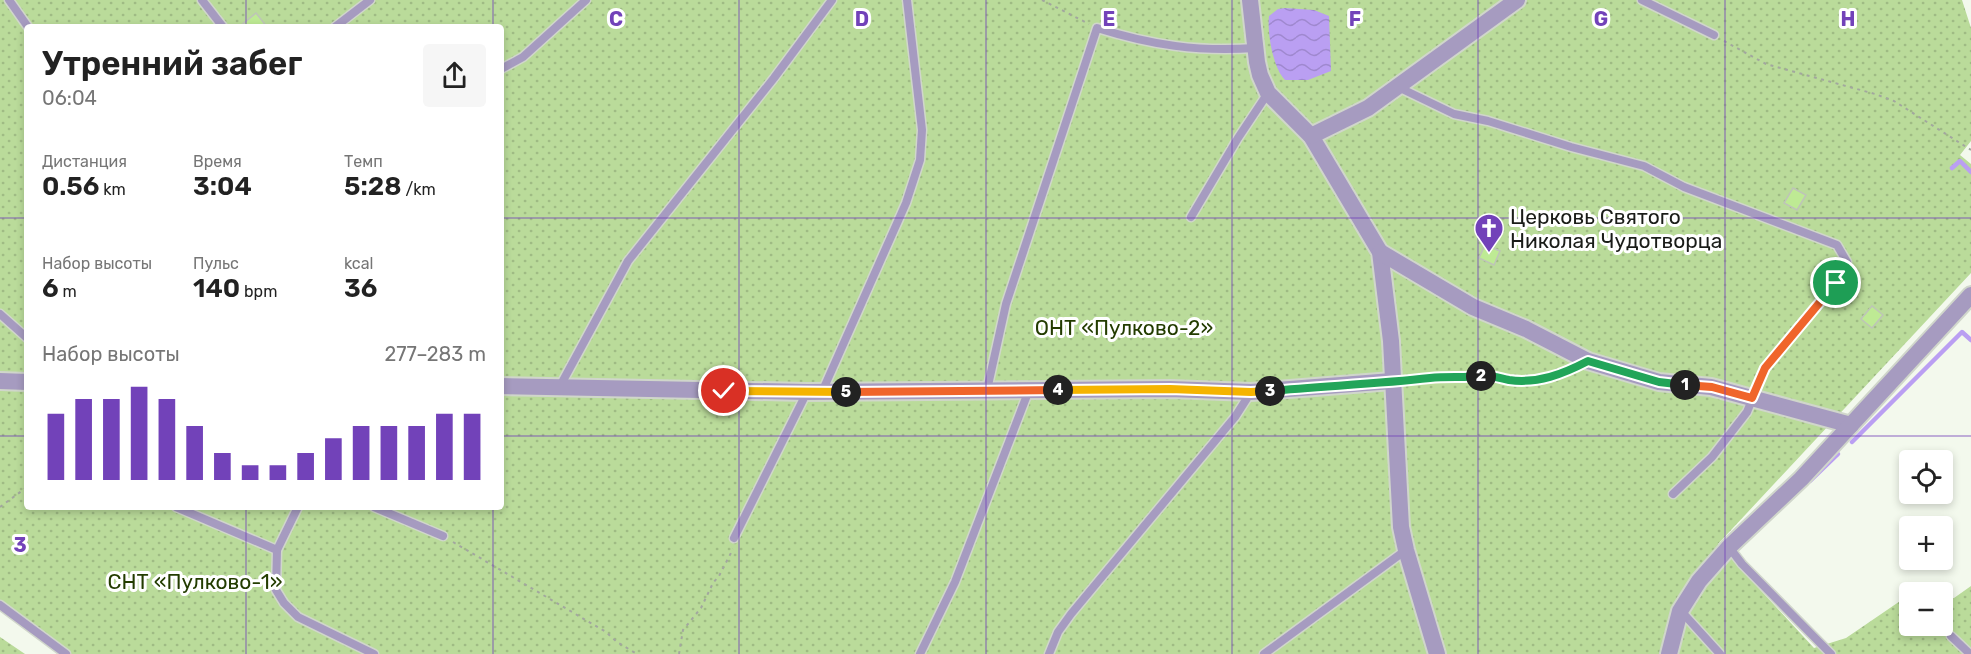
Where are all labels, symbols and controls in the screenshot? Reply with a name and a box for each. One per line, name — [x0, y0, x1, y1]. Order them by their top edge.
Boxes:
text: C — [609, 7, 623, 31]
text: D — [855, 7, 869, 31]
text: E — [1103, 7, 1115, 31]
text: F — [1349, 7, 1361, 31]
text: G — [1594, 7, 1608, 31]
text: H — [1841, 7, 1855, 31]
text: Утренний забег — [42, 44, 302, 83]
button: share — [423, 44, 486, 107]
text: 06:04 — [42, 86, 97, 110]
text: Дистанция — [42, 152, 127, 171]
text: Время — [193, 152, 242, 171]
text: Темп — [344, 152, 383, 171]
text: 0.56 — [42, 171, 99, 202]
text: 3:04 — [193, 171, 252, 202]
text: 5:28 — [344, 171, 402, 202]
text: km — [99, 180, 126, 199]
text: /km — [402, 180, 436, 199]
place label: Церковь Святого Николая Чудотворца — [1510, 204, 1722, 253]
church icon: Церковь Святого Николая Чудотворца — [1473, 212, 1505, 254]
text: Набор высоты — [42, 254, 152, 273]
text: Пульс — [193, 254, 239, 273]
text: kcal — [344, 254, 373, 273]
pin — [1810, 257, 1861, 308]
icon: arrive — [1819, 266, 1852, 299]
text: 6 — [42, 273, 59, 304]
text: 140 — [193, 273, 240, 304]
text: 36 — [344, 273, 377, 304]
text: m — [59, 282, 77, 301]
text: bpm — [240, 282, 277, 301]
park label: ОНТ «Пулково-2» — [1035, 315, 1213, 340]
text: Набор высоты — [42, 342, 180, 366]
text: 277–283 m — [385, 342, 486, 366]
pin: 2 — [1466, 361, 1496, 391]
pin — [698, 365, 749, 416]
text: 2 — [1476, 366, 1486, 385]
pin: 1 — [1670, 370, 1700, 400]
icon: check — [707, 374, 740, 407]
pin: 4 — [1043, 375, 1073, 405]
text: 1 — [1681, 375, 1689, 394]
pin: 3 — [1255, 376, 1285, 406]
pin: 5 — [831, 377, 861, 407]
text: 4 — [1053, 380, 1063, 399]
text: 3 — [1265, 381, 1275, 400]
text: 5 — [841, 382, 851, 401]
map controls — [1899, 450, 1953, 636]
button: locate — [1899, 450, 1953, 504]
button: + — [1899, 516, 1953, 570]
text: 3 — [13, 533, 27, 557]
park label: СНТ «Пулково-1» — [108, 569, 282, 594]
button: − — [1899, 582, 1953, 636]

